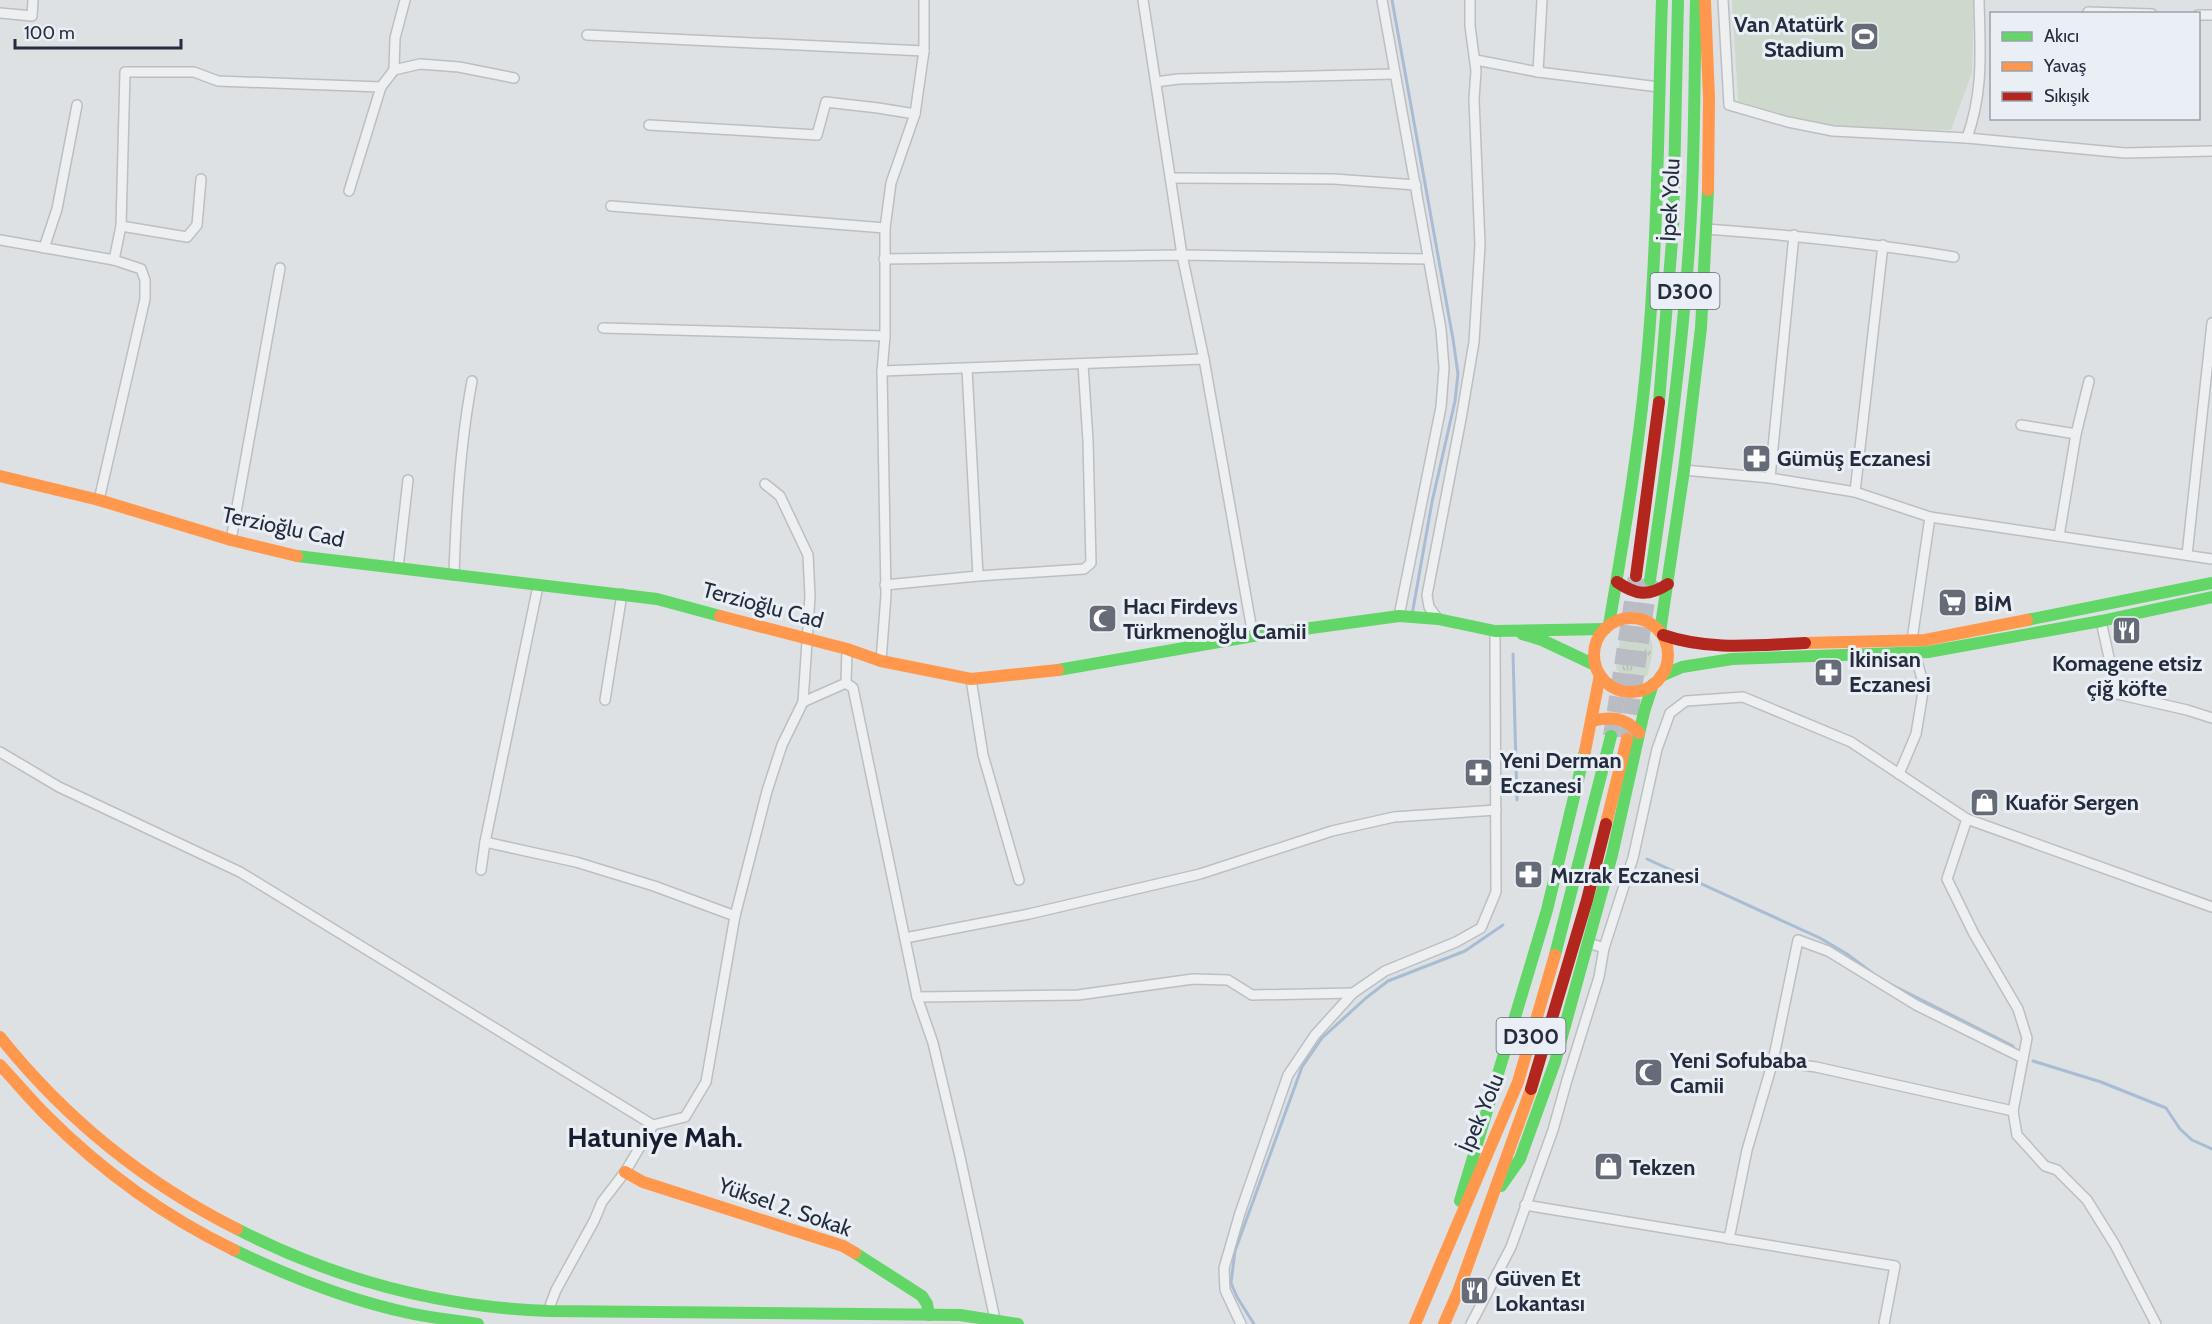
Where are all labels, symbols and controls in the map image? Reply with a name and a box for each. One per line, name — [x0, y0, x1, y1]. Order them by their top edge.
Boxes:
place label: Van Atatürk Stadium — [1734, 11, 1844, 63]
scale bar — [15, 12, 182, 50]
legend — [1990, 12, 2200, 120]
sports icon: Van Atatürk Stadium — [1849, 21, 1881, 53]
text: 100 m — [24, 22, 75, 44]
text: Akıcı — [2044, 25, 2079, 47]
text: Yavaş — [2043, 55, 2086, 77]
text: Sıkışık — [2044, 85, 2090, 107]
street label: İpek Yolu — [1654, 158, 1686, 242]
road number: D300 — [1650, 273, 1720, 309]
pharmacy icon: Gümüş Eczanesi — [1740, 442, 1772, 474]
place label: Gümüş Eczanesi — [1777, 445, 1931, 472]
street label: Terzioğlu Cad — [219, 501, 347, 553]
street label: Terzioğlu Cad — [699, 576, 827, 634]
supermarket icon: BİM — [1937, 587, 1969, 619]
place label: BİM — [1974, 590, 2012, 617]
place label: Hacı Firdevs Türkmenoğlu Camii — [1123, 593, 1306, 645]
mosque icon: Hacı Firdevs Türkmenoğlu Camii — [1086, 603, 1118, 635]
restaurant icon: Komagene etsiz çiğ köfte — [2111, 615, 2143, 647]
place label: İkinisan Eczanesi — [1849, 646, 1931, 698]
place label: Komagene etsiz çiğ köfte — [2052, 650, 2203, 702]
pharmacy icon: İkinisan Eczanesi — [1812, 656, 1844, 688]
place label: Yeni Derman Eczanesi — [1499, 747, 1622, 799]
pharmacy icon: Yeni Derman Eczanesi — [1463, 757, 1495, 789]
shop icon: Kuaför Sergen — [1968, 786, 2000, 818]
place label: Kuaför Sergen — [2005, 789, 2139, 816]
pharmacy icon: Mızrak Eczanesi — [1513, 859, 1545, 891]
place label: Mızrak Eczanesi — [1550, 862, 1699, 889]
road number: D300 — [1496, 1018, 1565, 1054]
place label: Yeni Sofubaba Camii — [1669, 1047, 1807, 1099]
mosque icon: Yeni Sofubaba Camii — [1633, 1057, 1665, 1089]
street label: İpek Yolu — [1452, 1069, 1510, 1157]
district label: Hatuniye Mah. — [567, 1120, 743, 1154]
shop icon: Tekzen — [1592, 1151, 1624, 1183]
place label: Tekzen — [1629, 1154, 1695, 1181]
street label: Yüksel 2. Sokak — [714, 1171, 855, 1242]
place label: Güven Et Lokantası — [1495, 1265, 1585, 1317]
restaurant icon: Güven Et Lokantası — [1458, 1275, 1490, 1307]

